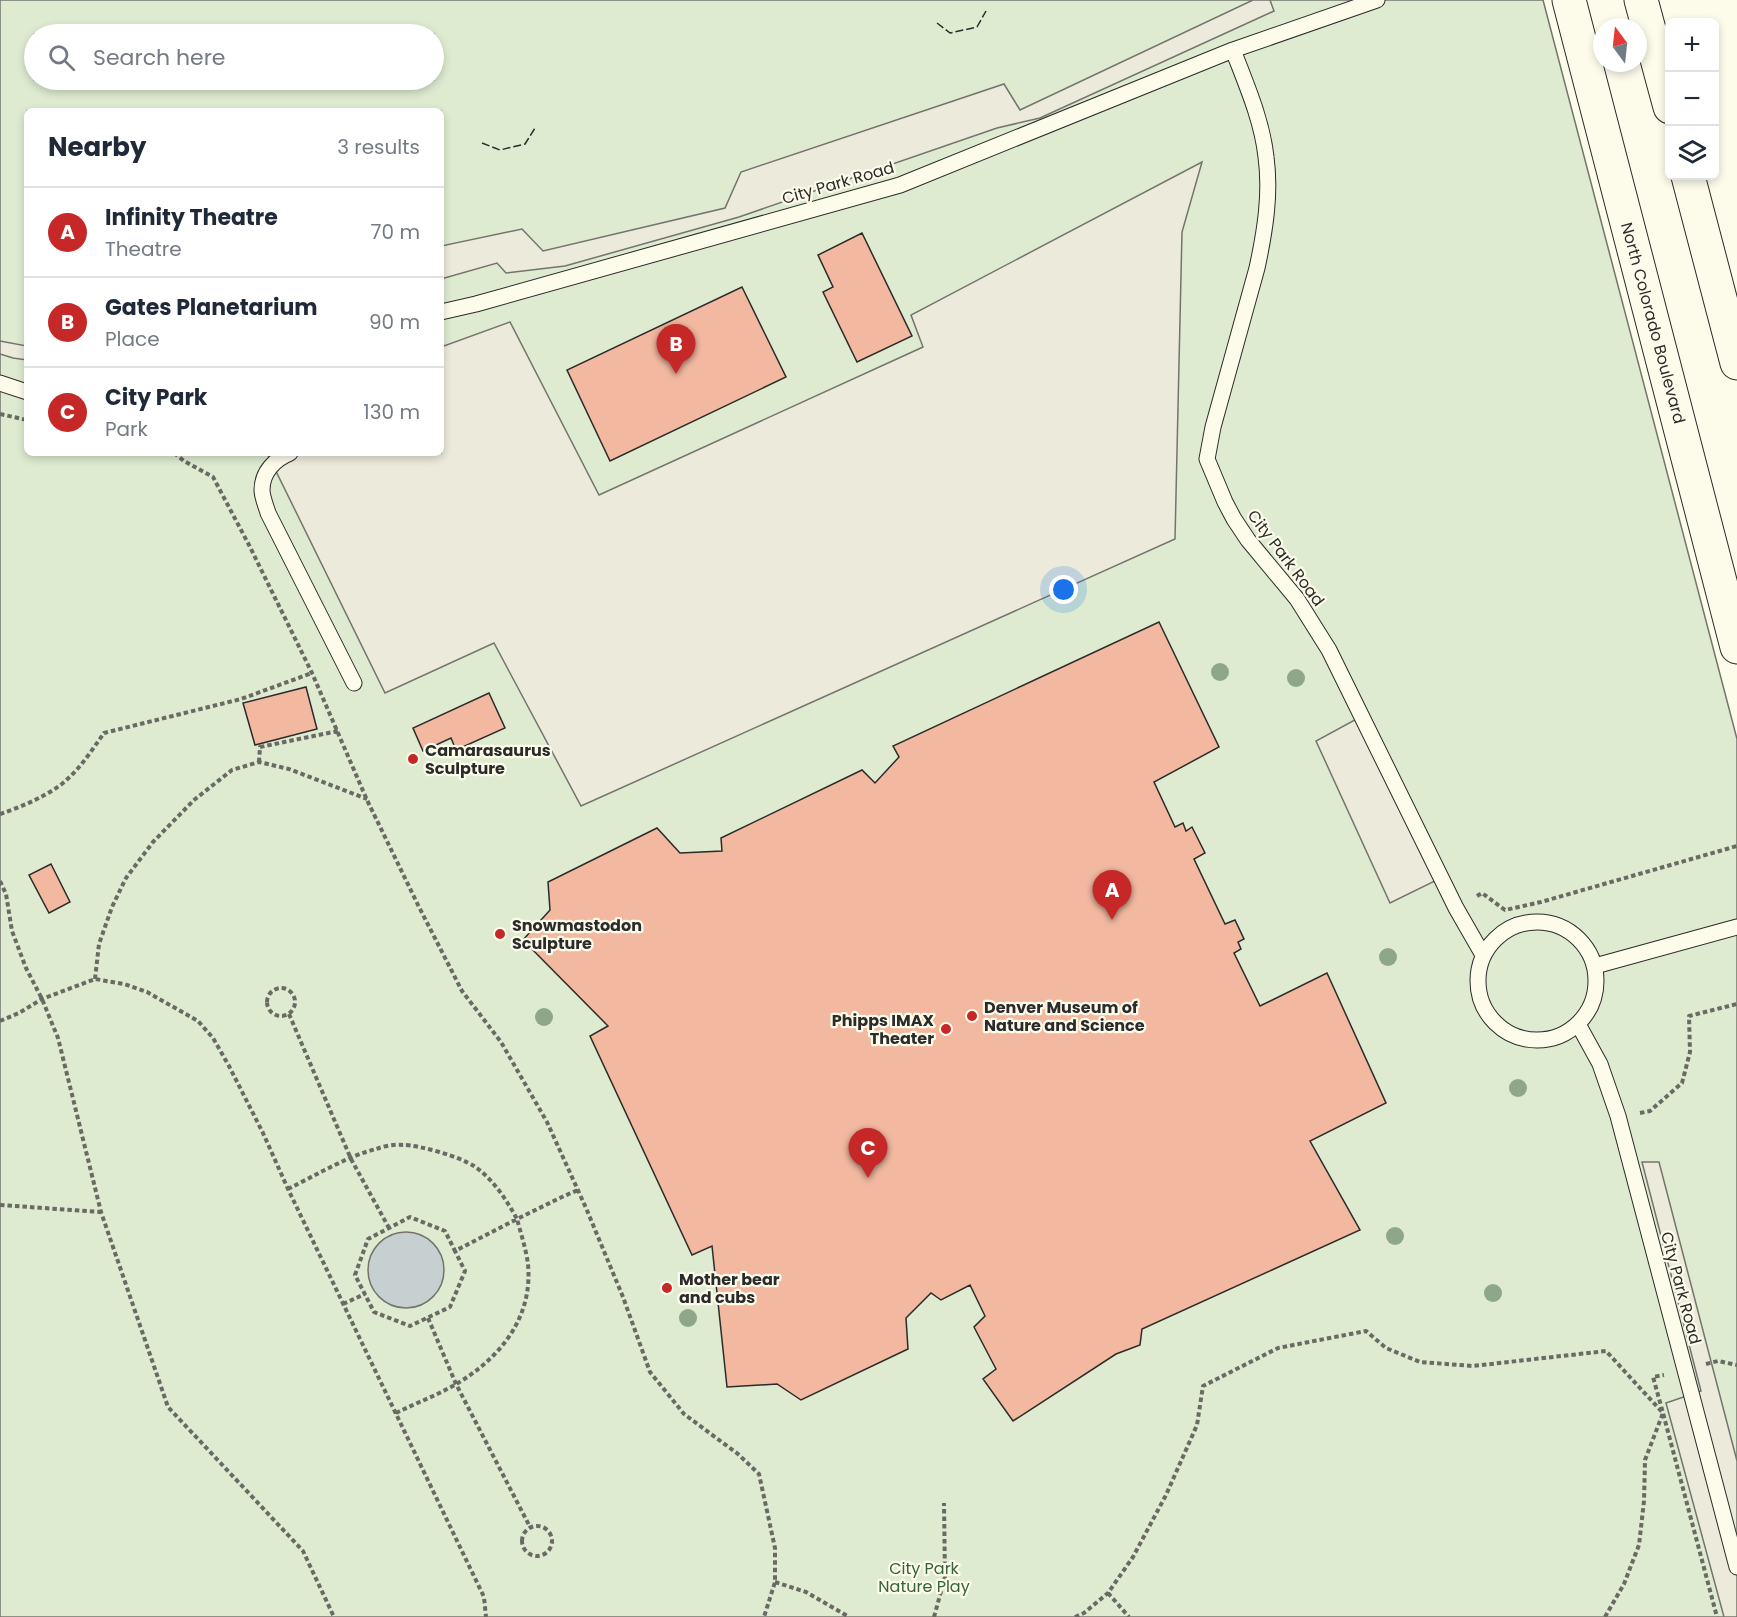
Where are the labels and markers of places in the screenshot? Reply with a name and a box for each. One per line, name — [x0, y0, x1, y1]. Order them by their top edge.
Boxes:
pin: B — [656, 324, 696, 374]
place label: Camarasaurus Sculpture — [425, 739, 551, 780]
marker: Camarasaurus Sculpture — [406, 752, 420, 766]
pin: A — [1092, 870, 1132, 920]
place label: Snowmastodon Sculpture — [512, 914, 642, 955]
marker: Snowmastodon Sculpture — [493, 927, 507, 941]
place label: Denver Museum of Nature and Science — [984, 996, 1145, 1037]
place label: Phipps IMAX Theater — [832, 1009, 935, 1050]
marker: Denver Museum of Nature and Science — [965, 1009, 979, 1023]
marker: Phipps IMAX Theater — [939, 1022, 953, 1036]
pin: C — [848, 1128, 888, 1178]
place label: Mother bear and cubs — [679, 1268, 780, 1309]
marker: Mother bear and cubs — [660, 1281, 674, 1295]

